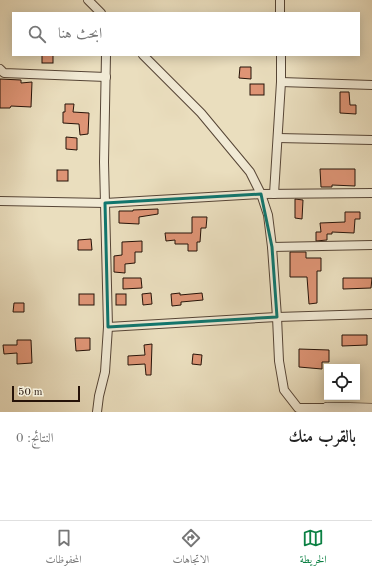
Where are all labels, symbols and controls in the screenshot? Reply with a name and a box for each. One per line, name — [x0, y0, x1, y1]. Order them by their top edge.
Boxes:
search box — [12, 12, 360, 56]
icon: search — [26, 23, 48, 45]
text: ابحث هنا — [58, 27, 102, 42]
map controls — [324, 364, 360, 400]
button: locate — [324, 364, 360, 400]
scale bar — [12, 384, 80, 403]
text: 50 m — [18, 387, 43, 398]
text: بالقرب منك — [288, 429, 356, 446]
text: النتائج: 0 — [16, 432, 54, 445]
tab: المحفوظات — [45, 527, 82, 570]
tab: الاتجاهات — [172, 527, 209, 570]
tab: الخريطة — [300, 527, 327, 570]

